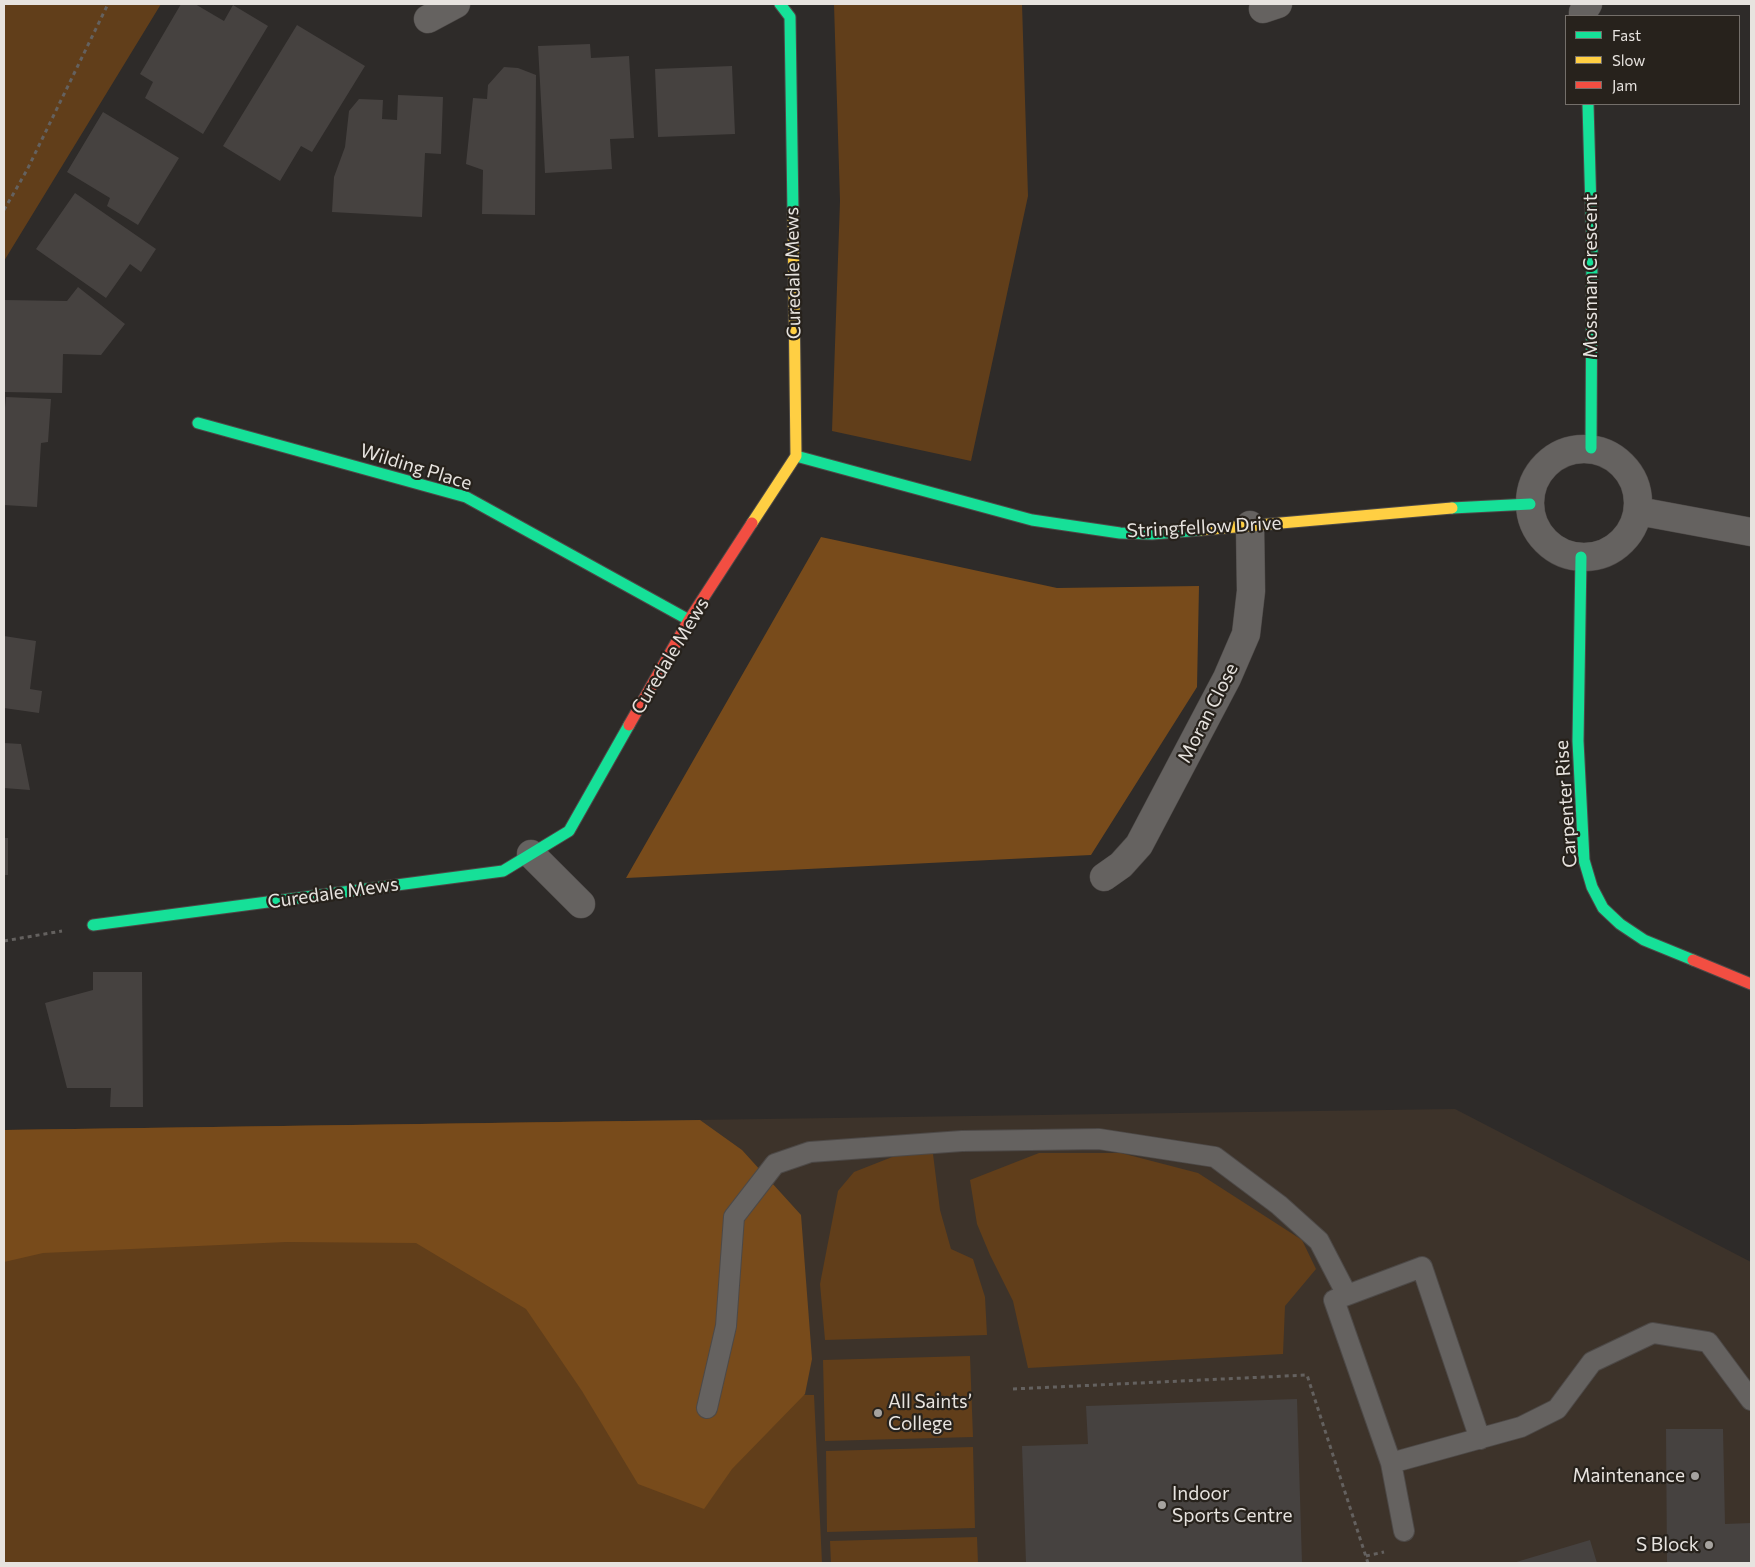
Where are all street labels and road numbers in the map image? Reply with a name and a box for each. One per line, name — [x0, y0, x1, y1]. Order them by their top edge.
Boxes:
street label: Mossman Crescent — [1580, 194, 1602, 358]
street label: Curedale Mews — [780, 207, 806, 339]
street label: Wilding Place — [357, 439, 475, 495]
street label: Stringfellow Drive — [1126, 512, 1282, 542]
street label: Curedale Mews — [626, 594, 714, 718]
street label: Moran Close — [1173, 659, 1243, 767]
street label: Carpenter Rise — [1550, 739, 1582, 869]
street label: Curedale Mews — [266, 873, 400, 913]

